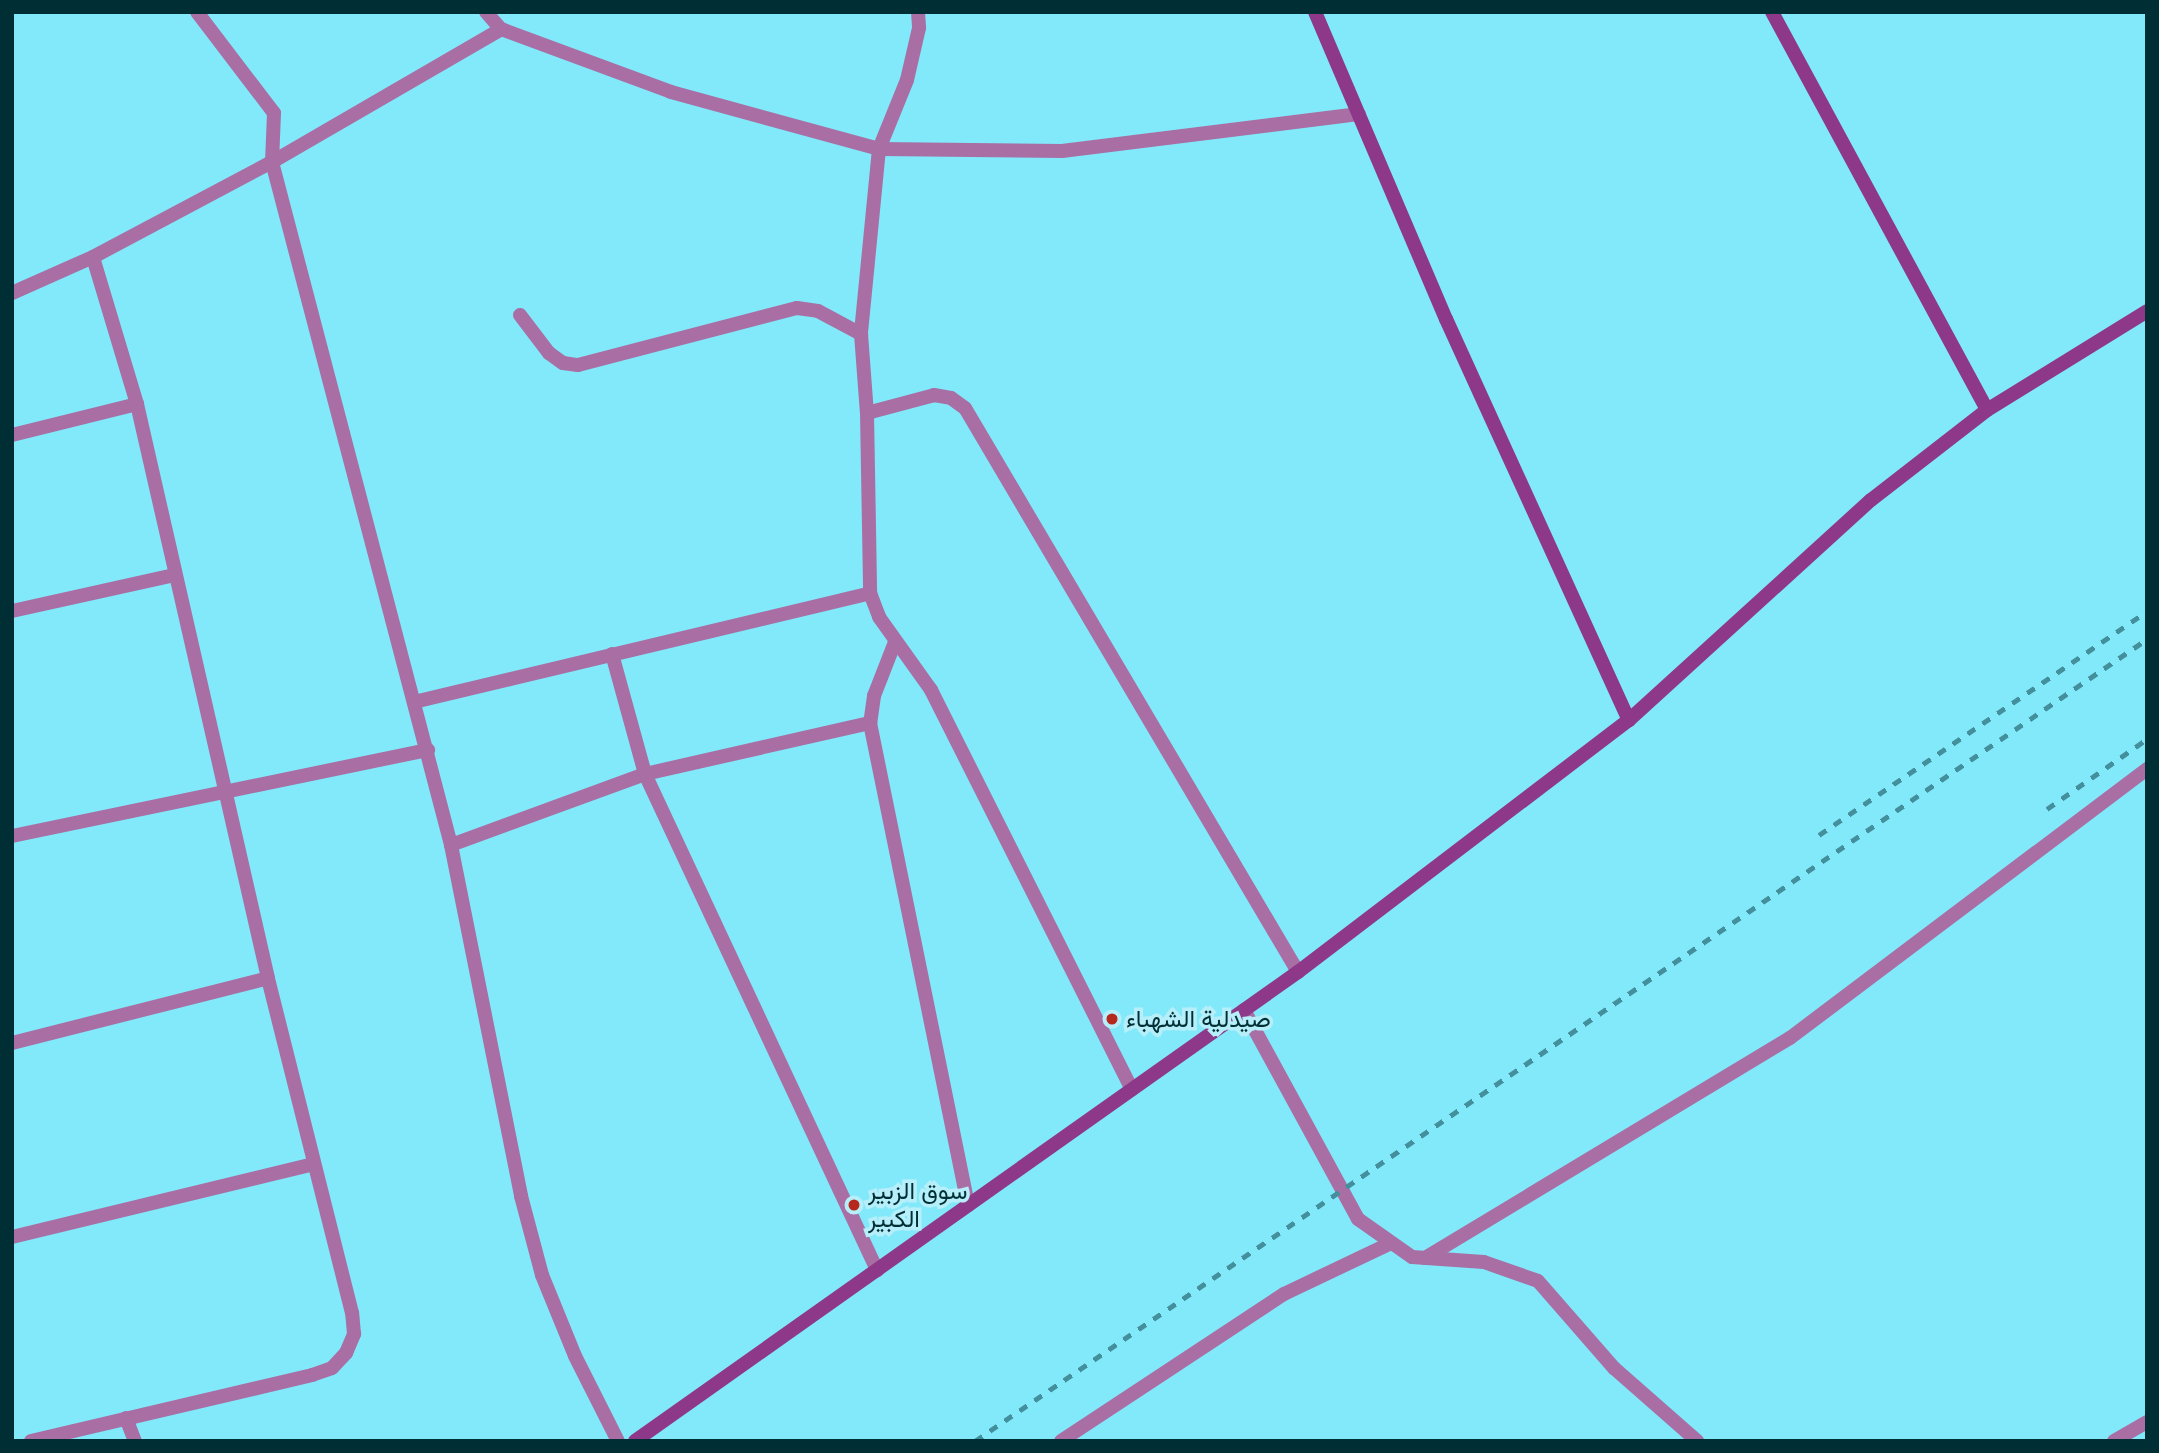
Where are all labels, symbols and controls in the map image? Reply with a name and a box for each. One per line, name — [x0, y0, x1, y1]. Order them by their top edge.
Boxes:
place label: صيدلية الشهباء — [1126, 1005, 1271, 1033]
marker: صيدلية الشهباء — [1104, 1011, 1120, 1027]
place label: سوق الزبير الكبير — [868, 1177, 968, 1233]
marker: سوق الزبير الكبير — [846, 1197, 862, 1213]

